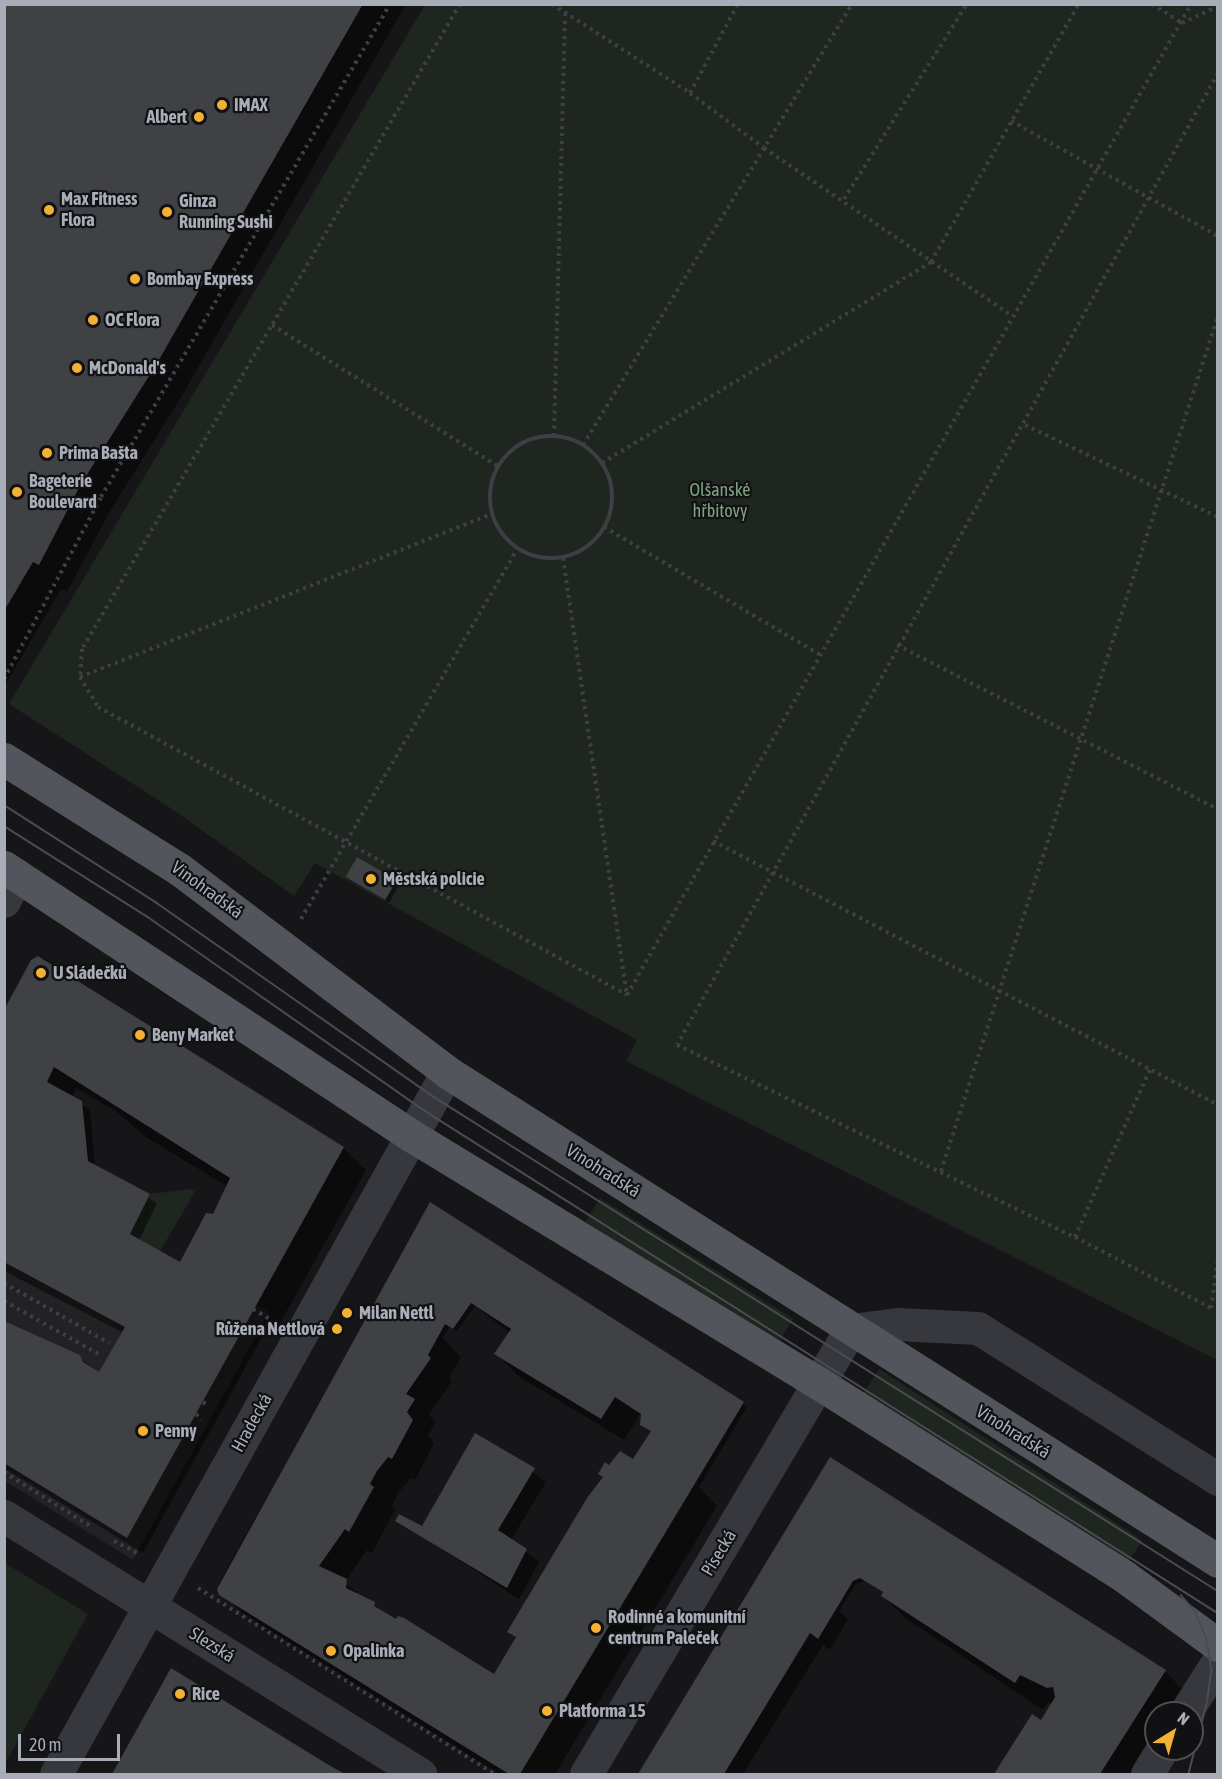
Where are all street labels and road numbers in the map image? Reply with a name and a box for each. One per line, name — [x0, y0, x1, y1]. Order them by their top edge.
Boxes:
street label: Vinohradská — [167, 857, 247, 923]
street label: Vinohradská — [562, 1140, 644, 1202]
street label: Hradecká — [227, 1390, 277, 1456]
street label: Vinohradská — [972, 1401, 1054, 1463]
street label: Písecká — [697, 1526, 741, 1580]
street label: Slezská — [185, 1623, 239, 1667]

